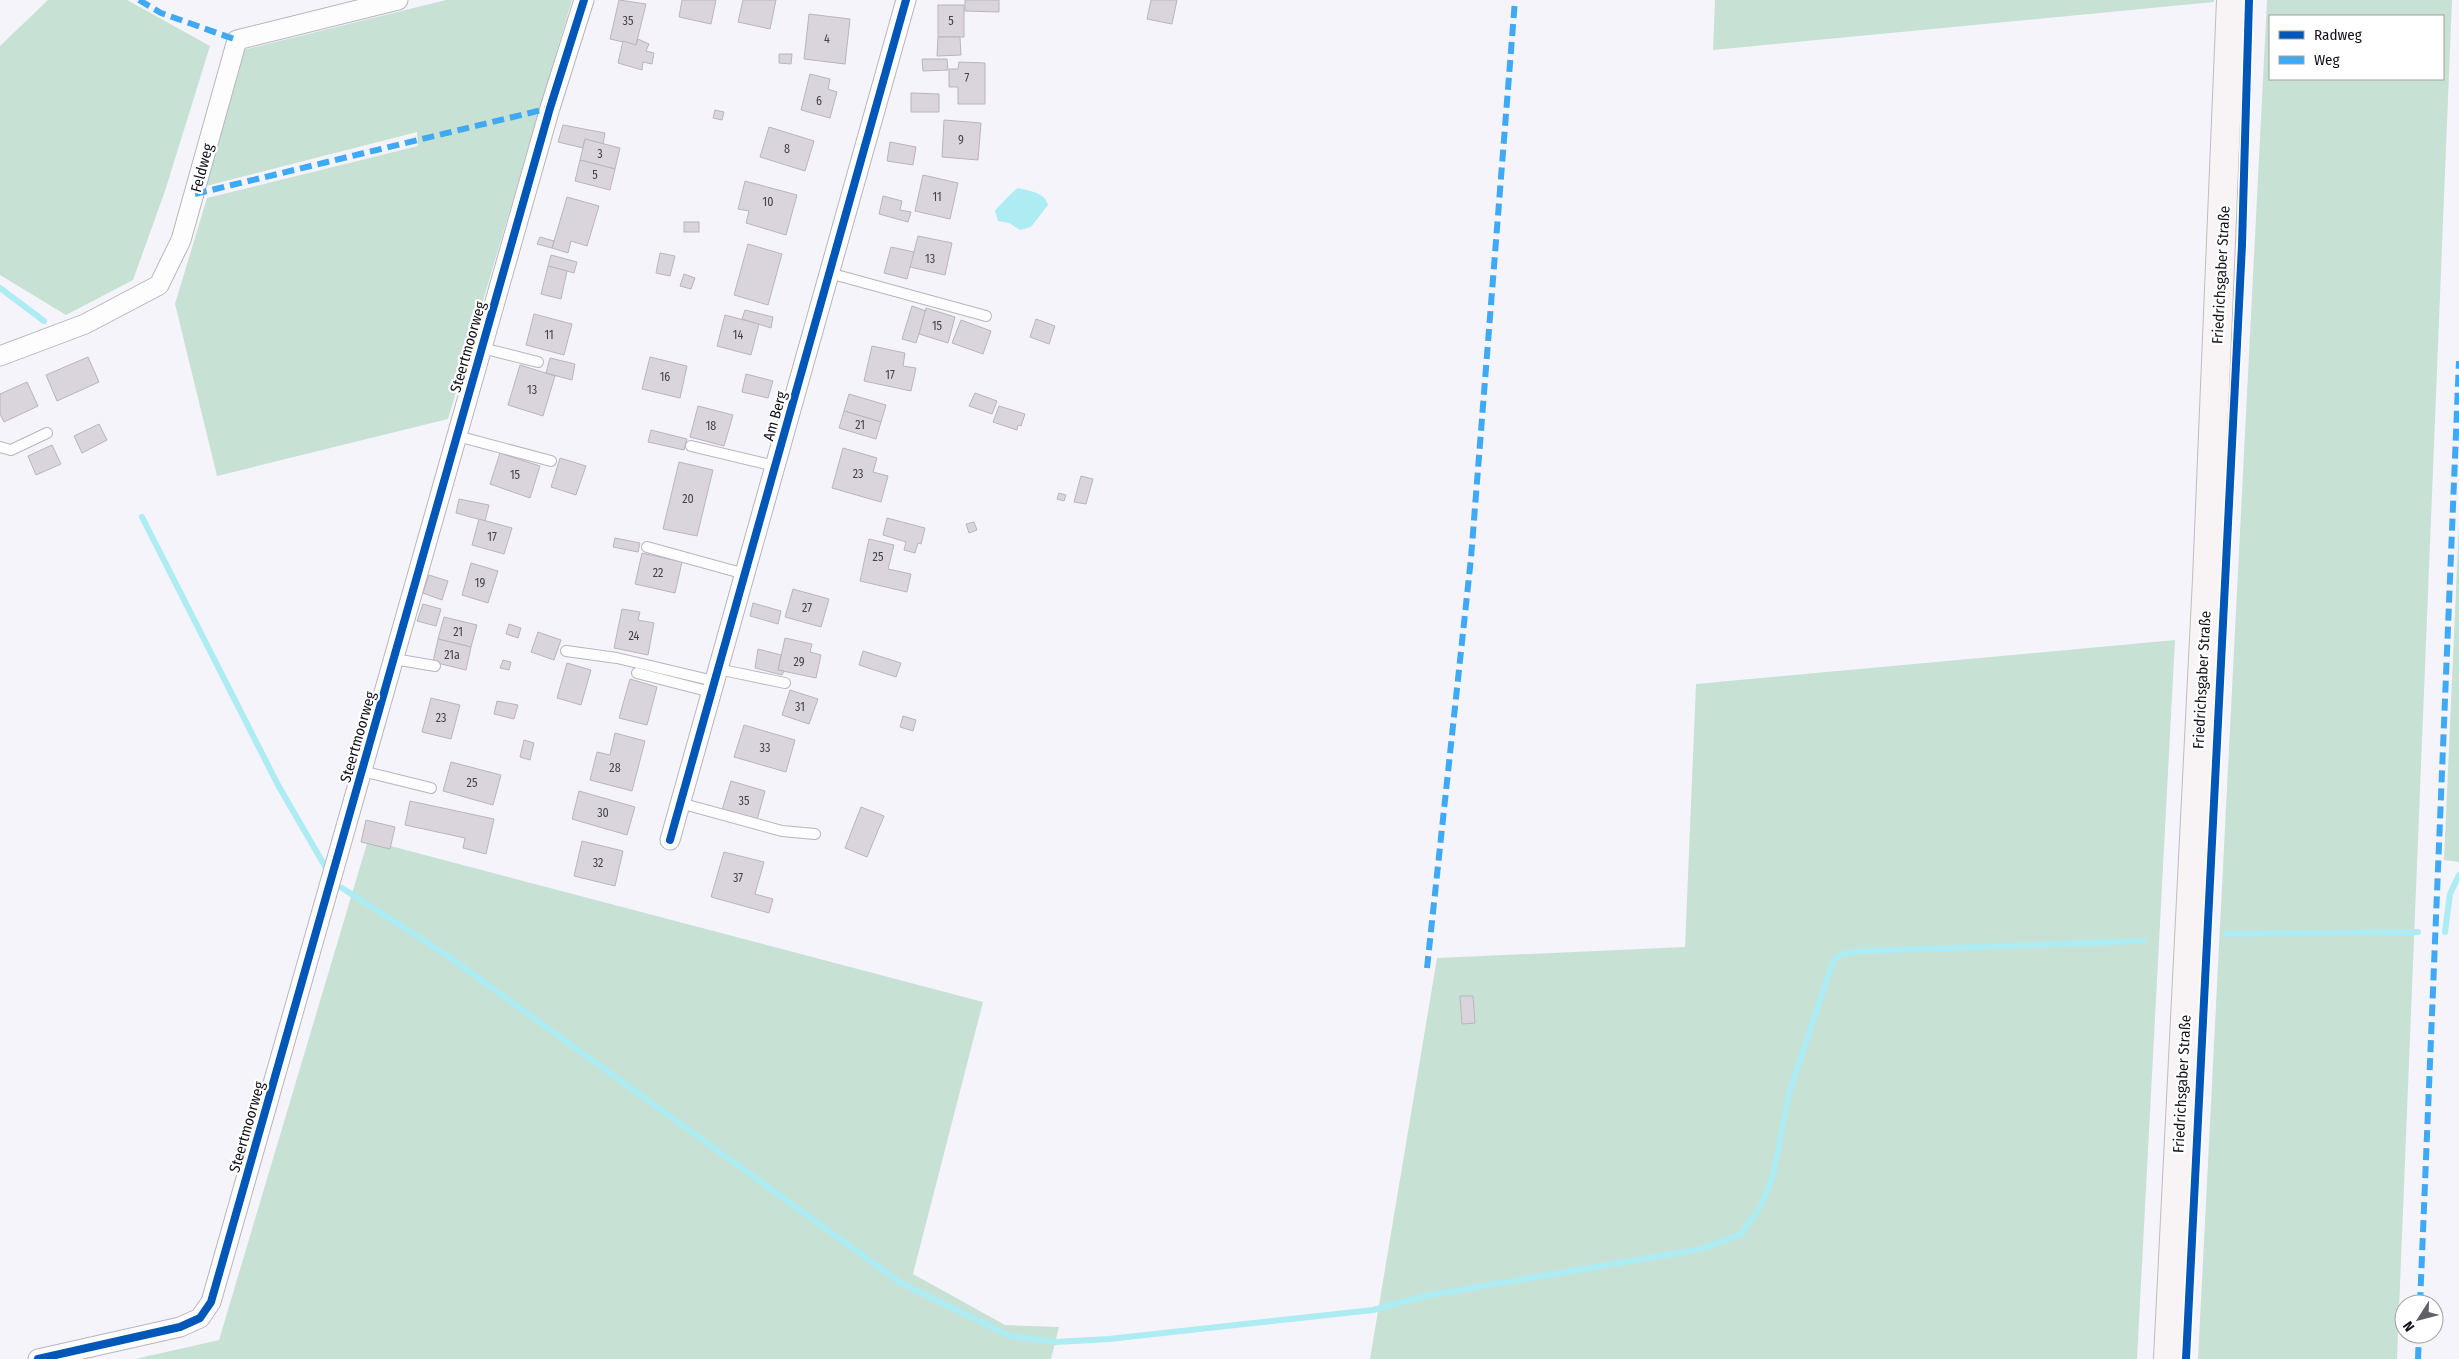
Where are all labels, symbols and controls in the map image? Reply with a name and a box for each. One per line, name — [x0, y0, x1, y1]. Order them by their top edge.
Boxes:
house number: 35 — [623, 14, 634, 28]
house number: 5 — [948, 14, 954, 28]
legend — [2269, 15, 2444, 80]
text: Radweg — [2314, 26, 2362, 44]
house number: 4 — [824, 32, 830, 46]
text: Weg — [2314, 51, 2340, 69]
house number: 7 — [965, 71, 970, 85]
house number: 6 — [816, 94, 822, 108]
house number: 9 — [958, 133, 964, 147]
street label: Feldweg — [187, 142, 217, 194]
house number: 8 — [784, 142, 790, 156]
house number: 3 — [597, 147, 603, 161]
house number: 5 — [592, 168, 598, 182]
house number: 11 — [932, 190, 942, 204]
house number: 10 — [763, 195, 773, 209]
street label: Friedrichsgaber Straße — [2208, 205, 2234, 345]
house number: 13 — [925, 252, 935, 266]
street label: Steertmoorweg — [446, 299, 490, 395]
house number: 15 — [932, 319, 943, 333]
house number: 11 — [544, 328, 554, 342]
house number: 14 — [733, 328, 743, 342]
house number: 17 — [885, 368, 895, 382]
house number: 16 — [660, 370, 670, 384]
house number: 13 — [527, 383, 537, 397]
street label: Am Berg — [759, 389, 791, 443]
house number: 21 — [855, 418, 865, 432]
house number: 18 — [706, 419, 716, 433]
house number: 23 — [853, 467, 863, 481]
house number: 15 — [510, 468, 521, 482]
house number: 20 — [682, 492, 694, 506]
house number: 17 — [487, 530, 497, 544]
house number: 25 — [873, 550, 884, 564]
house number: 22 — [653, 566, 663, 580]
house number: 19 — [475, 576, 485, 590]
house number: 27 — [802, 601, 812, 615]
street label: Friedrichsgaber Straße — [2189, 610, 2215, 750]
house number: 21 — [453, 625, 463, 639]
house number: 24 — [629, 629, 640, 643]
house number: 21a — [444, 648, 460, 662]
house number: 29 — [793, 655, 805, 669]
street label: Steertmoorweg — [336, 689, 380, 785]
house number: 31 — [795, 700, 805, 714]
house number: 23 — [436, 711, 446, 725]
house number: 33 — [760, 741, 770, 755]
house number: 28 — [609, 761, 621, 775]
house number: 25 — [467, 776, 478, 790]
house number: 35 — [739, 794, 750, 808]
house number: 30 — [597, 806, 609, 820]
house number: 32 — [593, 856, 603, 870]
house number: 37 — [733, 871, 743, 885]
street label: Friedrichsgaber Straße — [2169, 1014, 2195, 1154]
street label: Steertmoorweg — [225, 1079, 269, 1175]
north arrow — [2394, 1294, 2444, 1344]
text: N — [2400, 1318, 2418, 1335]

